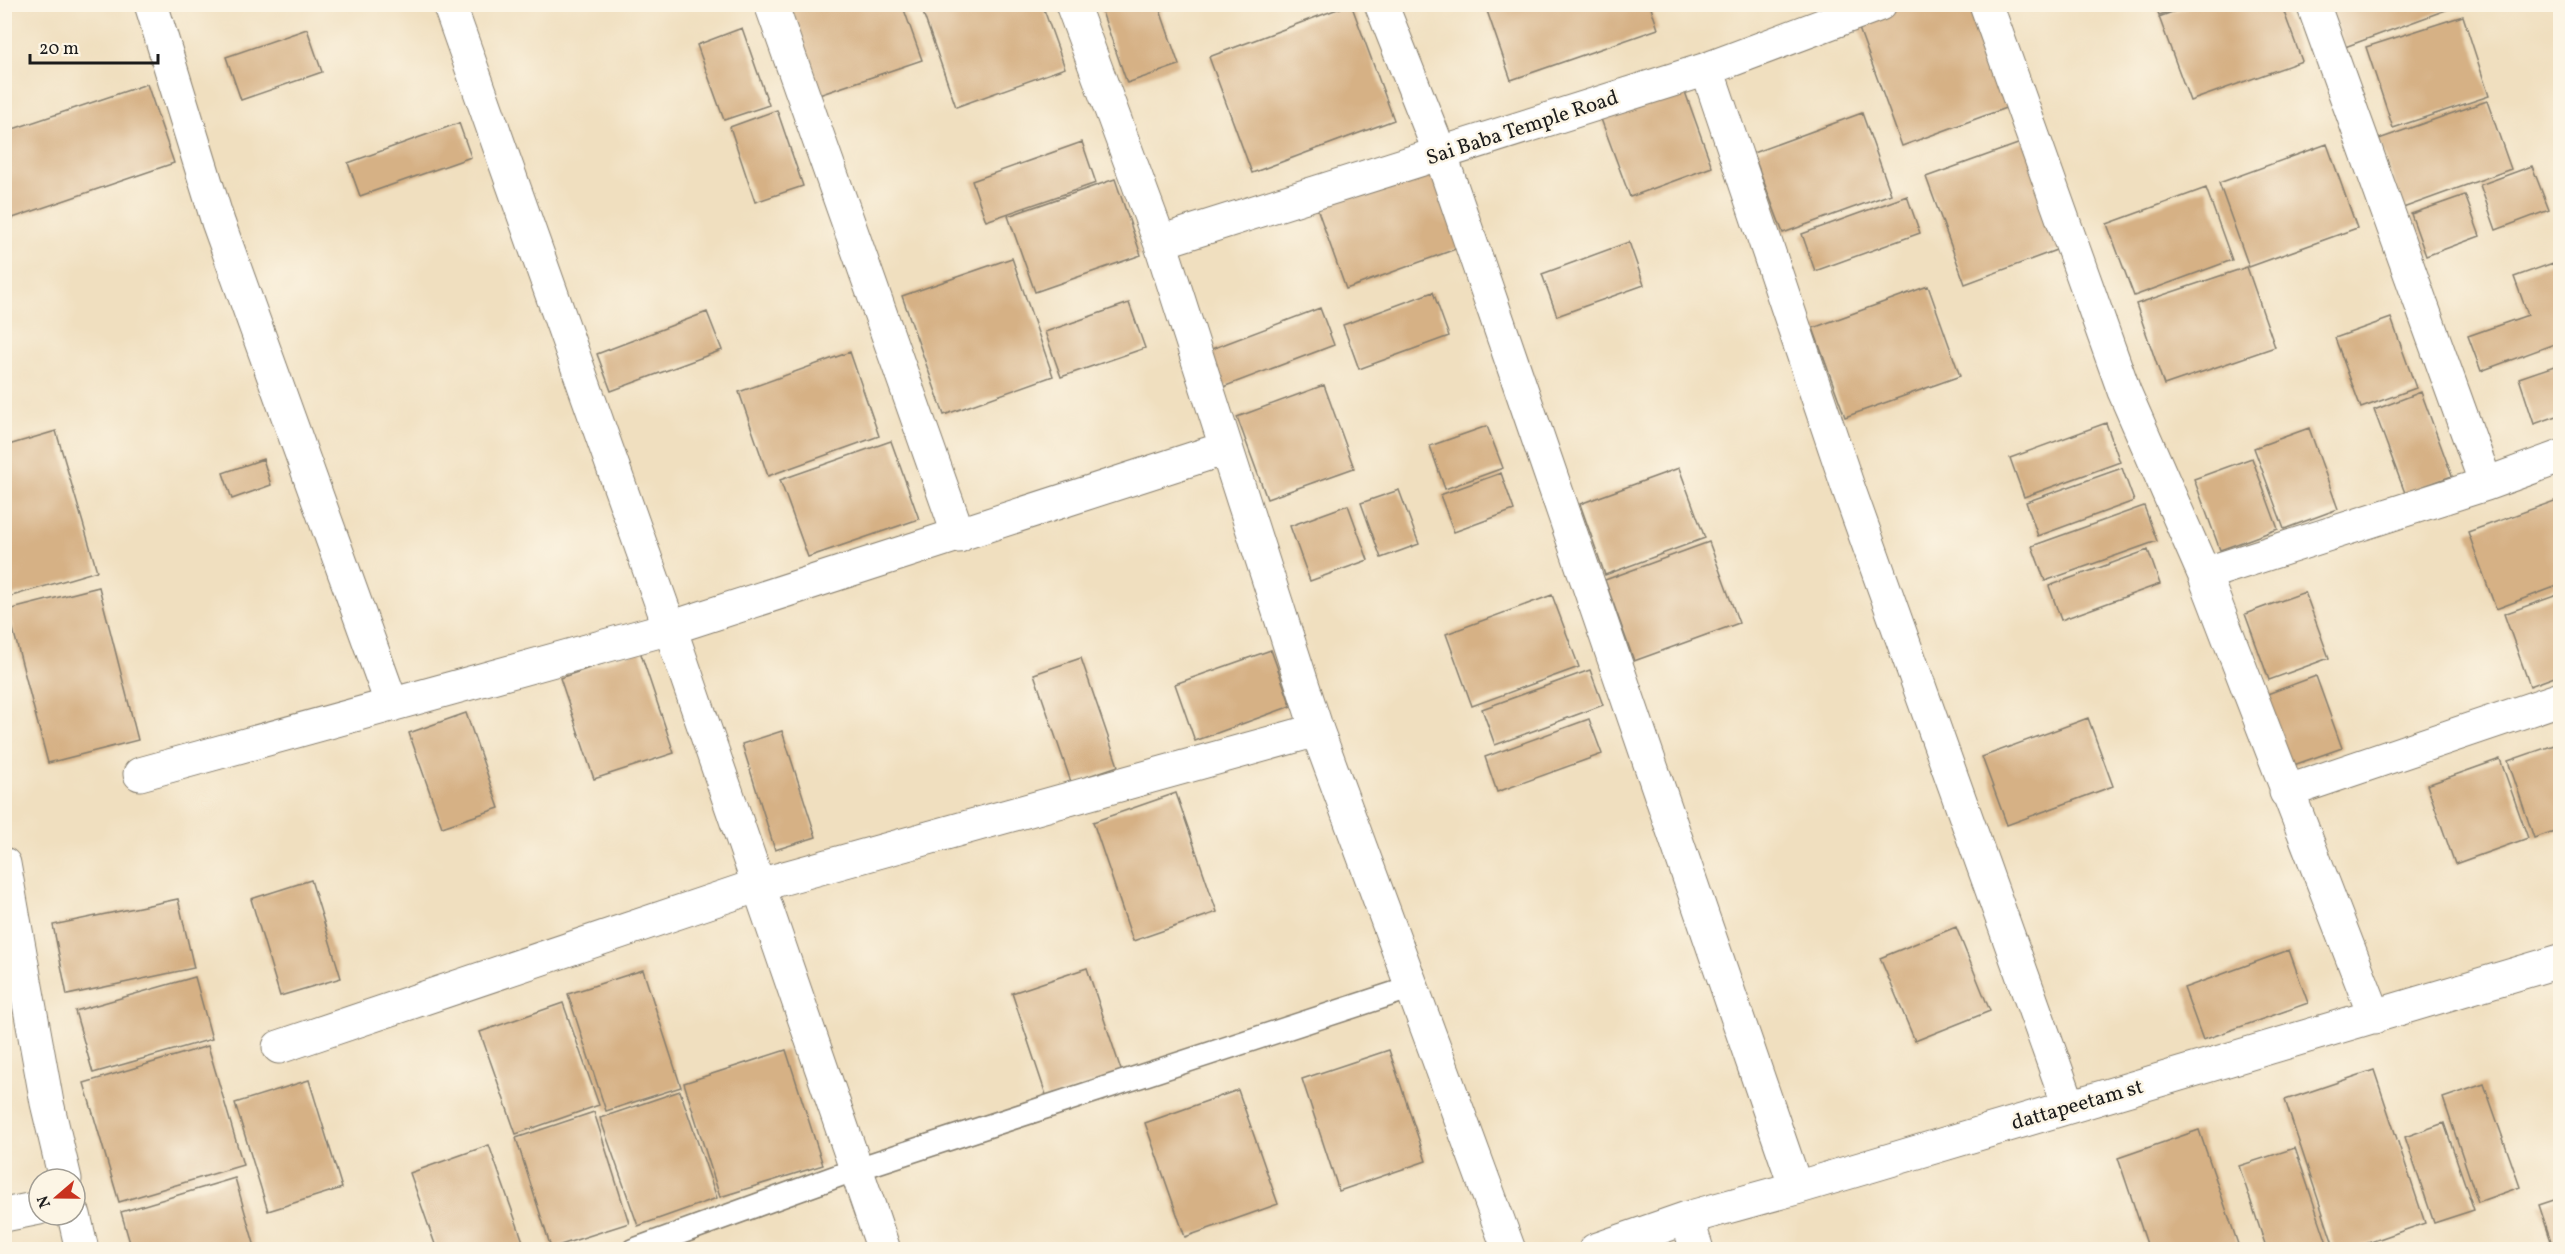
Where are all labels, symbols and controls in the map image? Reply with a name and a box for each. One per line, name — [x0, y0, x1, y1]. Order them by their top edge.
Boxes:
scale bar — [30, 27, 158, 65]
text: 20 m — [39, 37, 79, 62]
street label: Sai Baba Temple Road — [1423, 84, 1622, 173]
street label: dattapeetam st — [2008, 1073, 2147, 1138]
north arrow — [27, 1167, 87, 1227]
text: N — [32, 1192, 57, 1211]

